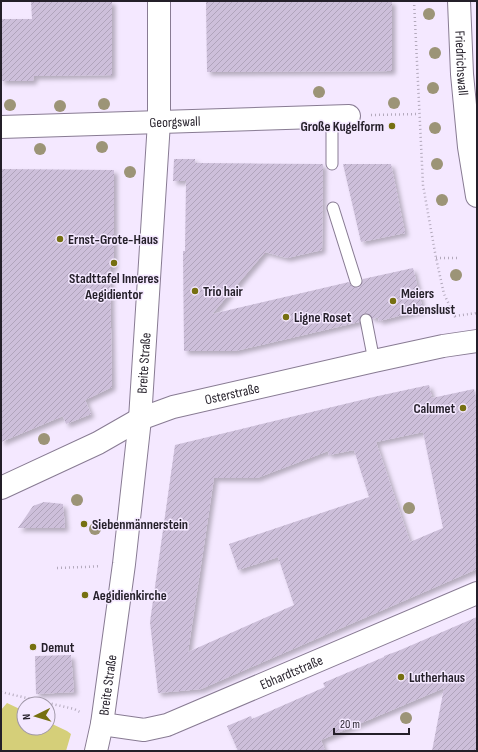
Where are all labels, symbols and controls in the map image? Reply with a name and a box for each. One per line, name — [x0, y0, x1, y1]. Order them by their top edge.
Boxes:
street label: Friedrichswall — [452, 30, 473, 96]
street label: Georgswall — [149, 112, 201, 131]
place label: Große Kugelform — [300, 118, 384, 135]
marker: Große Kugelform — [387, 121, 397, 131]
place label: Ernst-Grote-Haus — [68, 231, 158, 248]
marker: Ernst-Grote-Haus — [55, 234, 65, 244]
marker: Stadttafel Inneres Aegidientor — [109, 258, 119, 268]
place label: Stadttafel Inneres Aegidientor — [69, 270, 159, 303]
place label: Trio hair — [203, 283, 244, 300]
place label: Meiers Lebenslust — [401, 285, 455, 318]
marker: Trio hair — [190, 286, 200, 296]
marker: Meiers Lebenslust — [388, 296, 398, 306]
place label: Ligne Roset — [294, 309, 352, 326]
marker: Ligne Roset — [281, 312, 291, 322]
street label: Breite Straße — [133, 332, 154, 394]
street label: Osterstraße — [203, 379, 261, 408]
place label: Calumet — [413, 400, 455, 417]
marker: Calumet — [458, 403, 468, 413]
place label: Siebenmännerstein — [92, 516, 188, 533]
marker: Siebenmännerstein — [79, 519, 89, 529]
place label: Aegidienkirche — [92, 587, 167, 604]
marker: Aegidienkirche — [80, 590, 90, 600]
place label: Demut — [41, 639, 75, 656]
marker: Demut — [28, 642, 38, 652]
street label: Ebhardtstraße — [257, 651, 325, 693]
street label: Breite Straße — [95, 653, 120, 717]
place label: Lutherhaus — [409, 669, 465, 686]
marker: Lutherhaus — [396, 672, 406, 682]
north arrow — [16, 696, 56, 736]
scale bar — [334, 710, 409, 736]
text: N — [20, 713, 33, 720]
text: 20 m — [340, 717, 360, 732]

